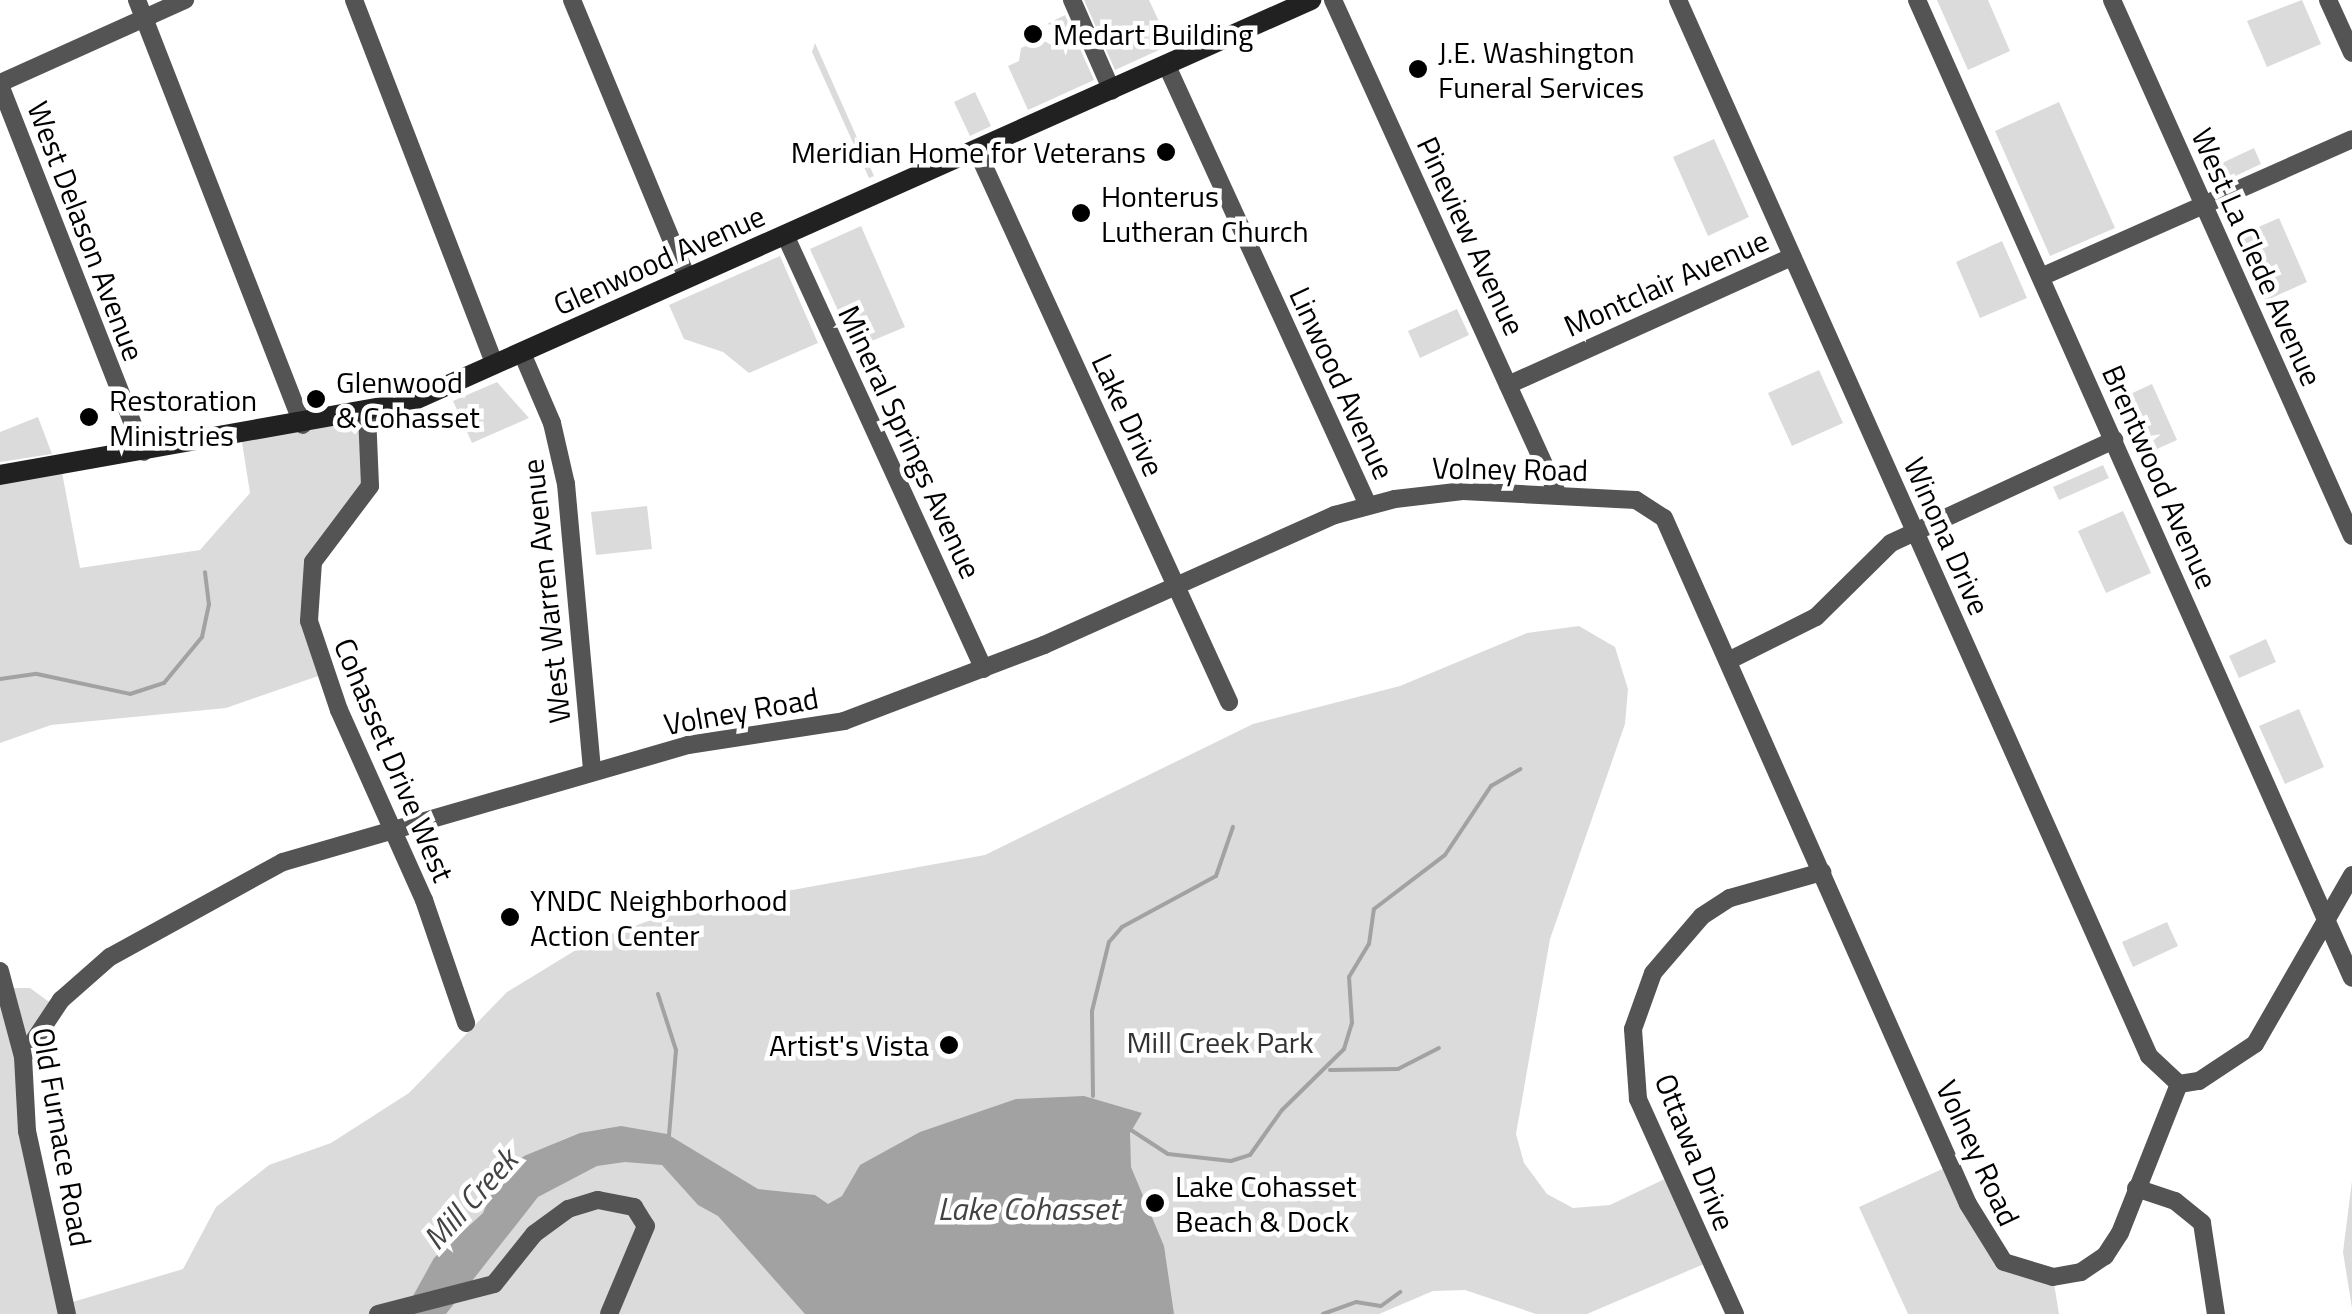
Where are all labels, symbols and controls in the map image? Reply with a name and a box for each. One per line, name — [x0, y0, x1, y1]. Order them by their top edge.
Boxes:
place label: Medart Building — [1053, 16, 1253, 52]
marker: Medart Building — [1022, 23, 1044, 45]
place label: J.E. Washington Funeral Services — [1438, 34, 1644, 104]
marker: J.E. Washington Funeral Services — [1407, 58, 1429, 80]
street label: West Delason Avenue — [20, 96, 152, 366]
street label: West La Clede Avenue — [2184, 123, 2330, 391]
street label: Pineview Avenue — [1409, 131, 1533, 341]
place label: Meridian Home for Veterans — [791, 134, 1146, 170]
marker: Meridian Home for Veterans — [1155, 141, 1177, 163]
place label: Honterus Lutheran Church — [1101, 178, 1309, 248]
street label: Glenwood Avenue — [548, 197, 770, 323]
marker: Honterus Lutheran Church — [1070, 202, 1092, 224]
street label: Montclair Avenue — [1558, 222, 1774, 344]
street label: Linwood Avenue — [1282, 281, 1402, 485]
street label: Mineral Springs Avenue — [831, 300, 989, 584]
street label: Lake Drive — [1084, 348, 1172, 482]
street label: Brentwood Avenue — [2095, 360, 2225, 594]
place label: Glenwood & Cohasset — [336, 364, 480, 434]
place label: Restoration Ministries — [109, 382, 257, 452]
marker: Glenwood & Cohasset — [305, 388, 327, 410]
marker: Restoration Ministries — [78, 406, 100, 428]
street label: Volney Road — [1432, 450, 1588, 488]
street label: Winona Drive — [1896, 452, 1998, 620]
street label: West Warren Avenue — [514, 457, 578, 725]
street label: Cohasset Drive West — [326, 633, 462, 887]
street label: Volney Road — [661, 680, 821, 742]
place label: YNDC Neighborhood Action Center — [530, 882, 788, 952]
marker: YNDC Neighborhood Action Center — [499, 906, 521, 928]
park label: Mill Creek Park — [1126, 1024, 1314, 1060]
street label: Old Furnace Road — [25, 1025, 99, 1249]
place label: Artist's Vista — [769, 1027, 929, 1063]
marker: Artist's Vista — [938, 1034, 960, 1056]
street label: Ottawa Drive — [1647, 1068, 1743, 1236]
street label: Volney Road — [1929, 1075, 2027, 1231]
water label: Mill Creek — [415, 1141, 525, 1257]
place label: Lake Cohasset Beach & Dock — [1175, 1168, 1357, 1238]
water label: Lake Cohasset — [937, 1189, 1119, 1227]
marker: Lake Cohasset Beach & Dock — [1144, 1192, 1166, 1214]

